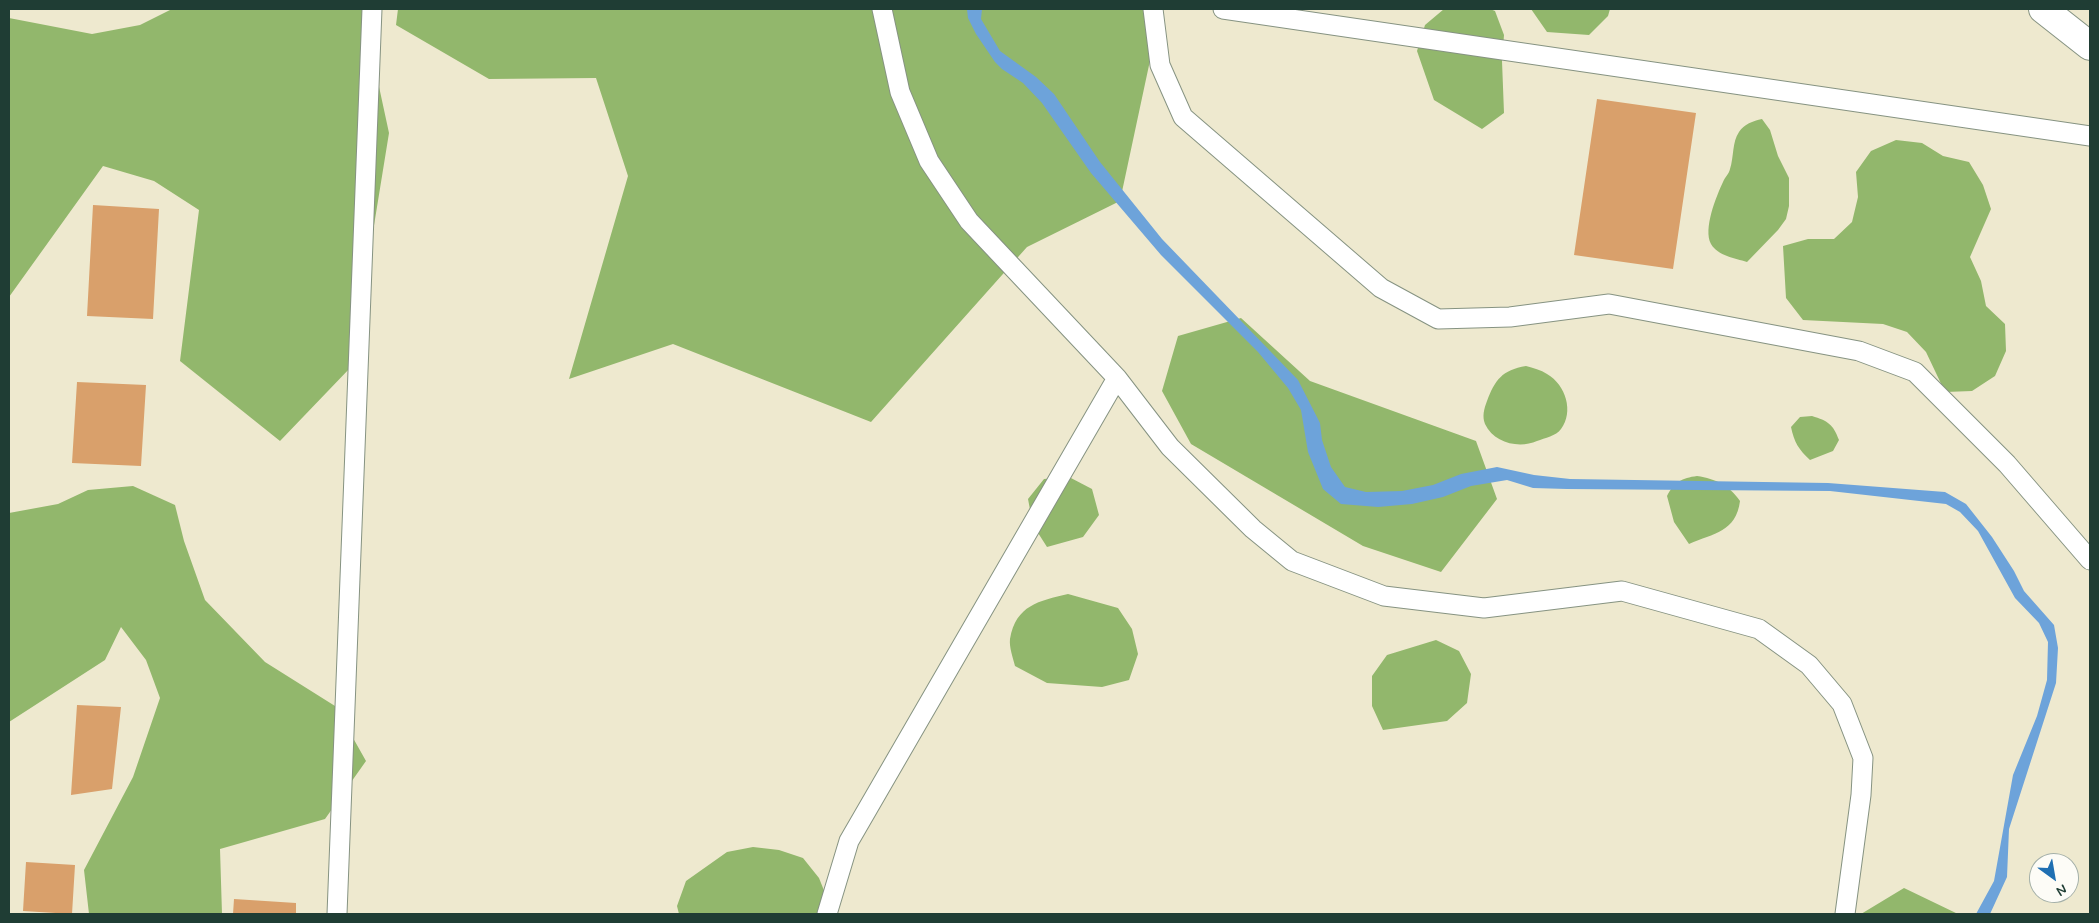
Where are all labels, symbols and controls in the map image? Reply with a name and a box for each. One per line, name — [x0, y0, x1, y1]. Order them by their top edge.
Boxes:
north arrow — [2029, 853, 2079, 903]
text: N — [2053, 880, 2070, 900]

